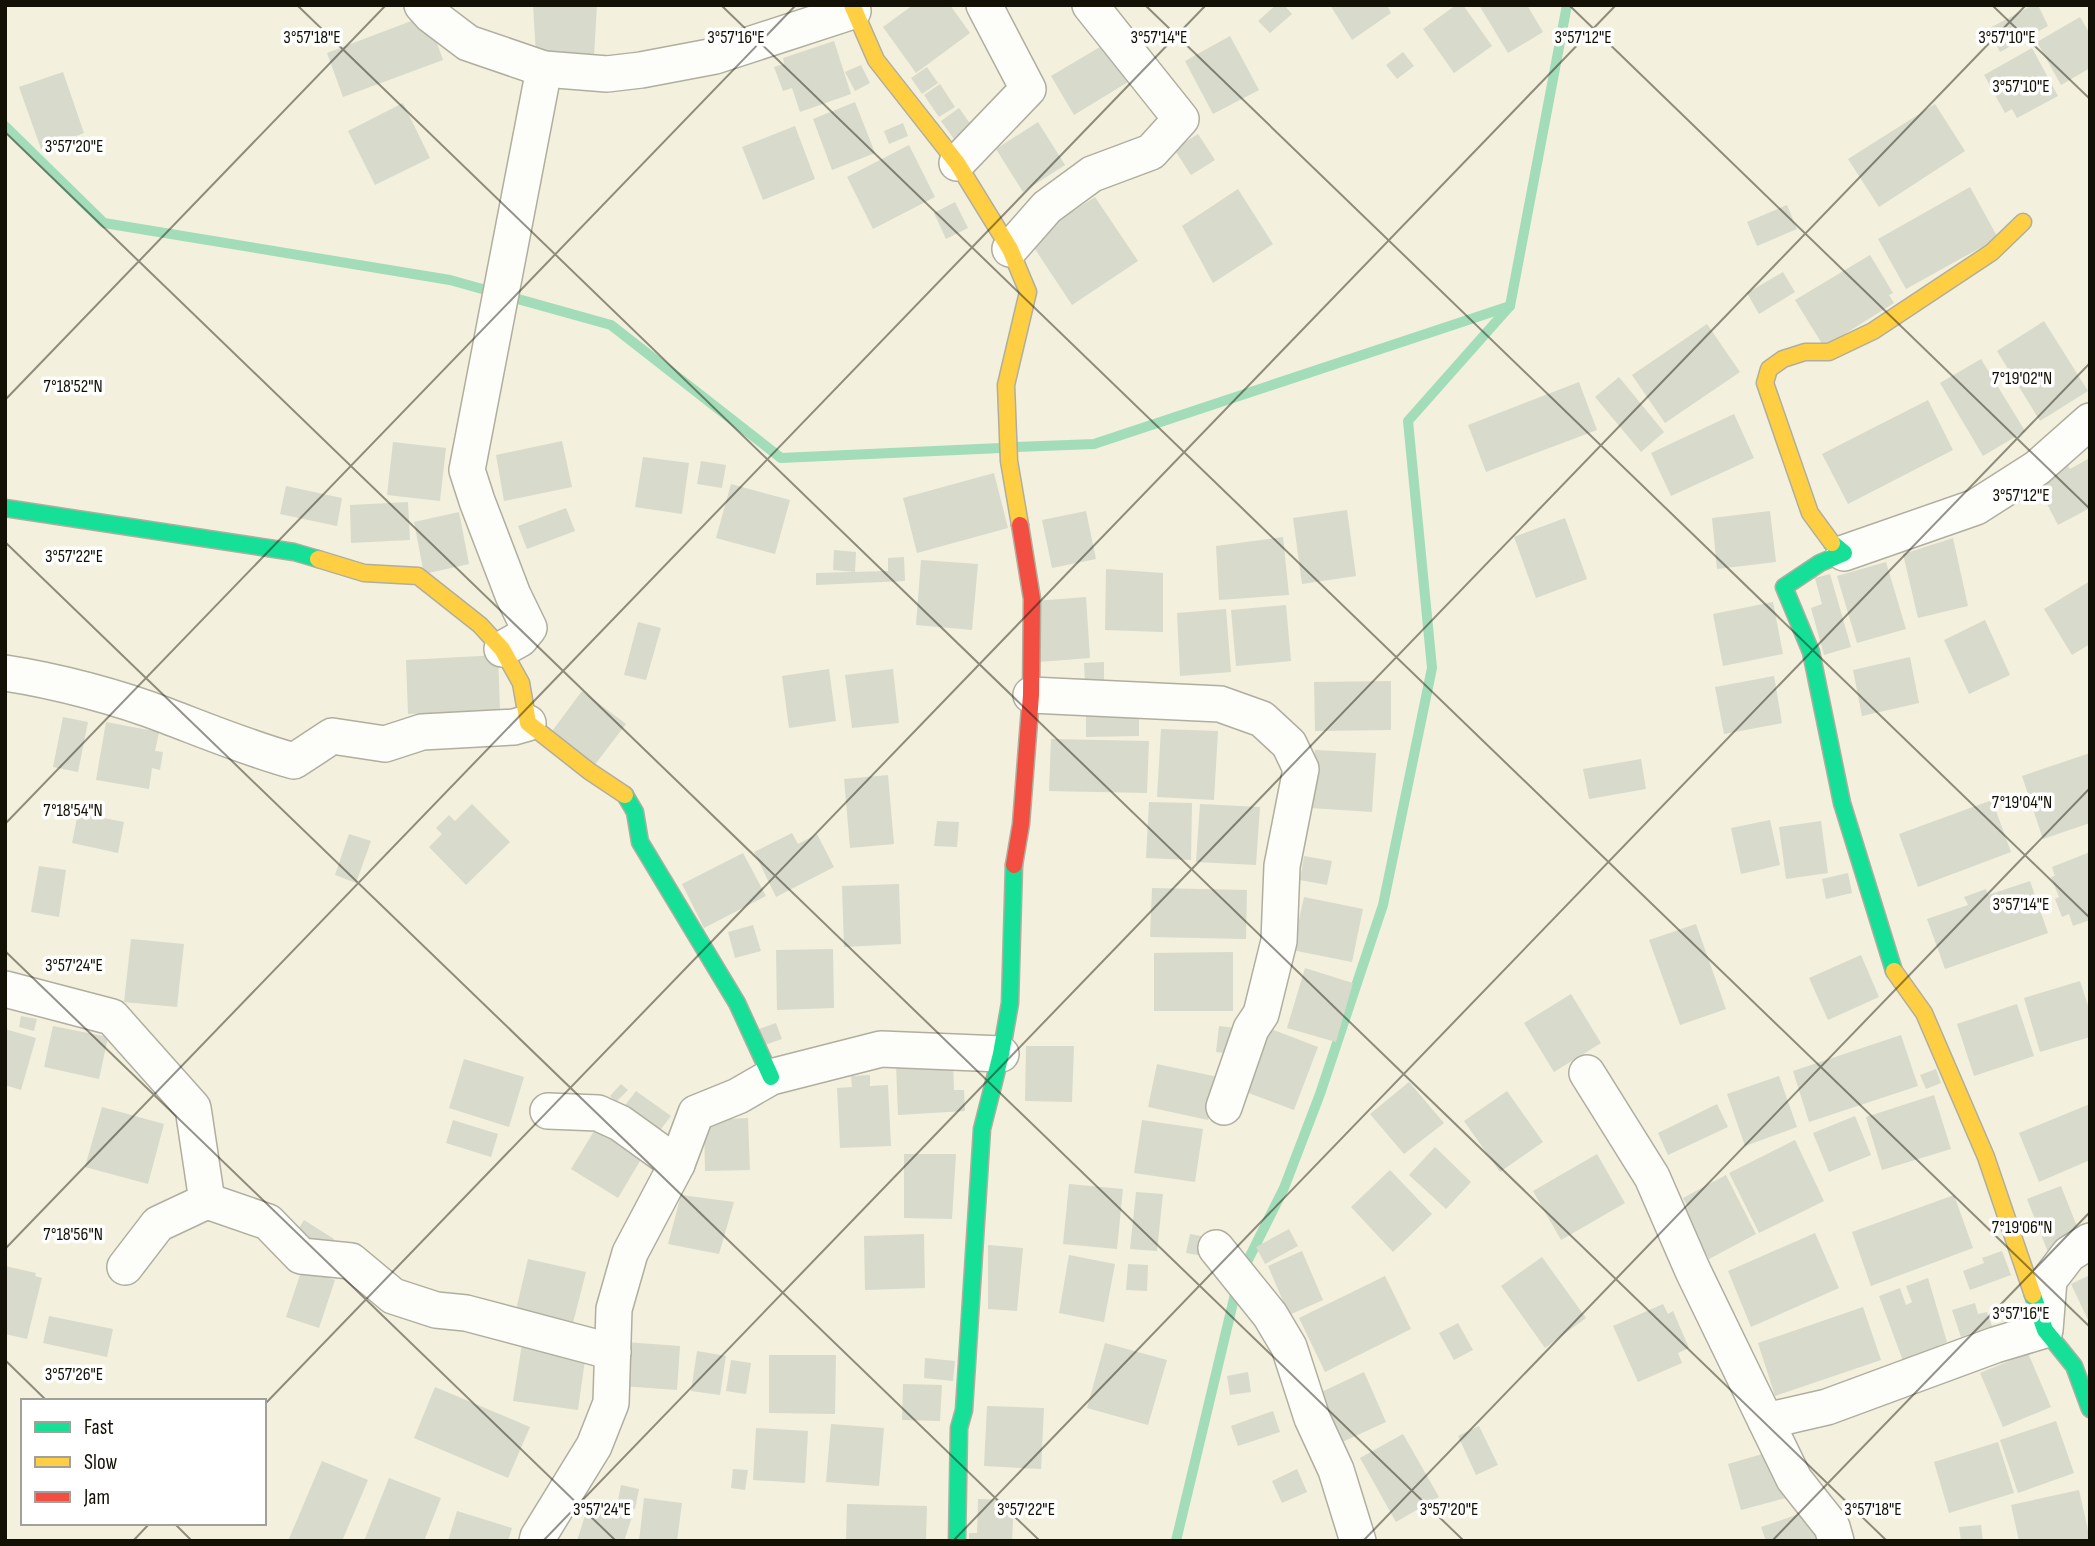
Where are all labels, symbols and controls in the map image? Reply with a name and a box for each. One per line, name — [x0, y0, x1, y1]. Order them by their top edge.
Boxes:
text: 3°57'18"E — [283, 27, 341, 48]
text: 3°57'16"E — [707, 27, 765, 48]
text: 3°57'14"E — [1130, 27, 1188, 48]
text: 3°57'12"E — [1554, 27, 1612, 48]
text: 3°57'10"E — [1978, 27, 2036, 48]
text: 3°57'10"E — [1992, 76, 2050, 97]
text: 3°57'20"E — [45, 136, 103, 157]
text: 7°19'02"N — [1992, 368, 2052, 389]
text: 7°18'52"N — [43, 376, 103, 397]
text: 3°57'12"E — [1992, 485, 2050, 506]
text: 3°57'22"E — [45, 546, 103, 567]
text: 7°19'04"N — [1992, 792, 2052, 813]
text: 7°18'54"N — [43, 800, 103, 821]
text: 3°57'14"E — [1992, 894, 2050, 915]
text: 3°57'24"E — [45, 955, 103, 976]
text: 7°19'06"N — [1992, 1217, 2052, 1238]
text: 7°18'56"N — [43, 1224, 103, 1245]
text: 3°57'16"E — [1992, 1303, 2050, 1324]
text: 3°57'26"E — [45, 1364, 103, 1385]
legend — [21, 1399, 266, 1525]
text: Fast — [84, 1415, 114, 1440]
text: Slow — [84, 1450, 118, 1475]
text: Jam — [83, 1485, 110, 1510]
text: 3°57'24"E — [573, 1499, 631, 1520]
text: 3°57'22"E — [997, 1499, 1055, 1520]
text: 3°57'20"E — [1420, 1499, 1478, 1520]
text: 3°57'18"E — [1844, 1499, 1902, 1520]

